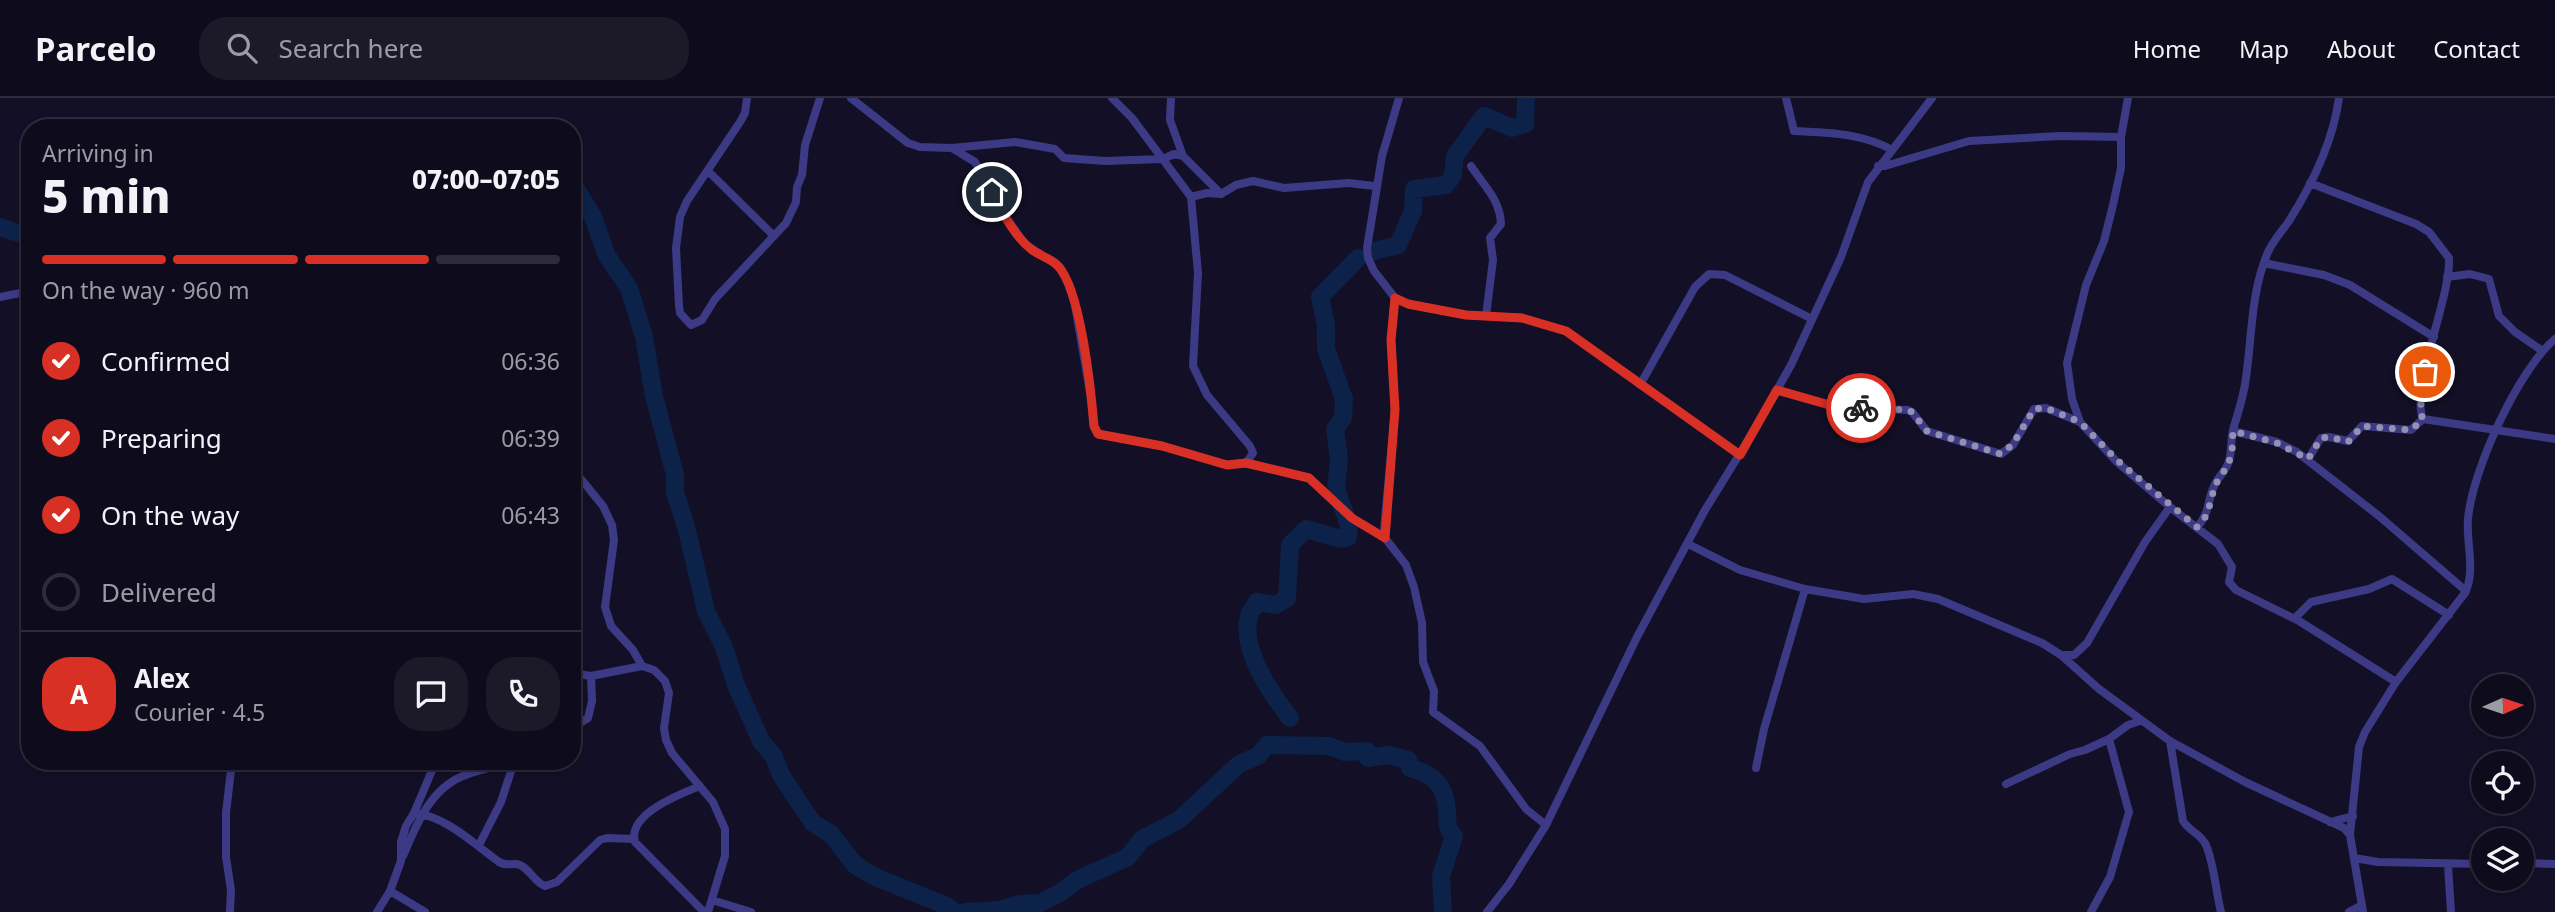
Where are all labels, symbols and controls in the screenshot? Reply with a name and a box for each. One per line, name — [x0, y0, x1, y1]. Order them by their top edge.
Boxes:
search box — [199, 17, 689, 80]
text: Parcelo — [35, 26, 157, 71]
icon: search — [223, 29, 261, 67]
text: Search here — [279, 30, 423, 66]
text: Home — [2133, 32, 2201, 65]
text: Map — [2239, 32, 2289, 65]
text: About — [2327, 32, 2395, 65]
text: Contact — [2433, 32, 2520, 65]
text: Arriving in — [42, 137, 154, 169]
text: 07:00–07:05 — [412, 161, 560, 197]
pin — [962, 162, 1022, 222]
text: 5 min — [42, 164, 171, 226]
icon: home — [973, 173, 1011, 211]
text: On the way · 960 m — [42, 274, 249, 306]
icon: check — [42, 342, 80, 380]
pin — [2395, 342, 2455, 402]
text: Confirmed — [101, 343, 231, 379]
text: 06:36 — [501, 345, 560, 377]
icon: bag — [2406, 353, 2444, 391]
courier — [1826, 373, 1896, 443]
icon: bike — [1842, 389, 1880, 427]
icon: check — [42, 419, 80, 457]
text: Preparing — [101, 420, 222, 456]
text: 06:39 — [501, 422, 560, 454]
icon: check — [42, 496, 80, 534]
text: On the way — [101, 497, 239, 533]
text: 06:43 — [501, 499, 560, 531]
text: Delivered — [101, 574, 217, 610]
button: chat — [394, 657, 468, 731]
button: phone — [486, 657, 560, 731]
text: Alex — [134, 660, 190, 696]
north arrow — [2471, 674, 2534, 737]
map controls — [2471, 674, 2534, 891]
text: A — [70, 676, 88, 712]
text: Courier · 4.5 — [134, 696, 265, 728]
button: locate — [2471, 751, 2534, 814]
button: layers — [2471, 828, 2534, 891]

